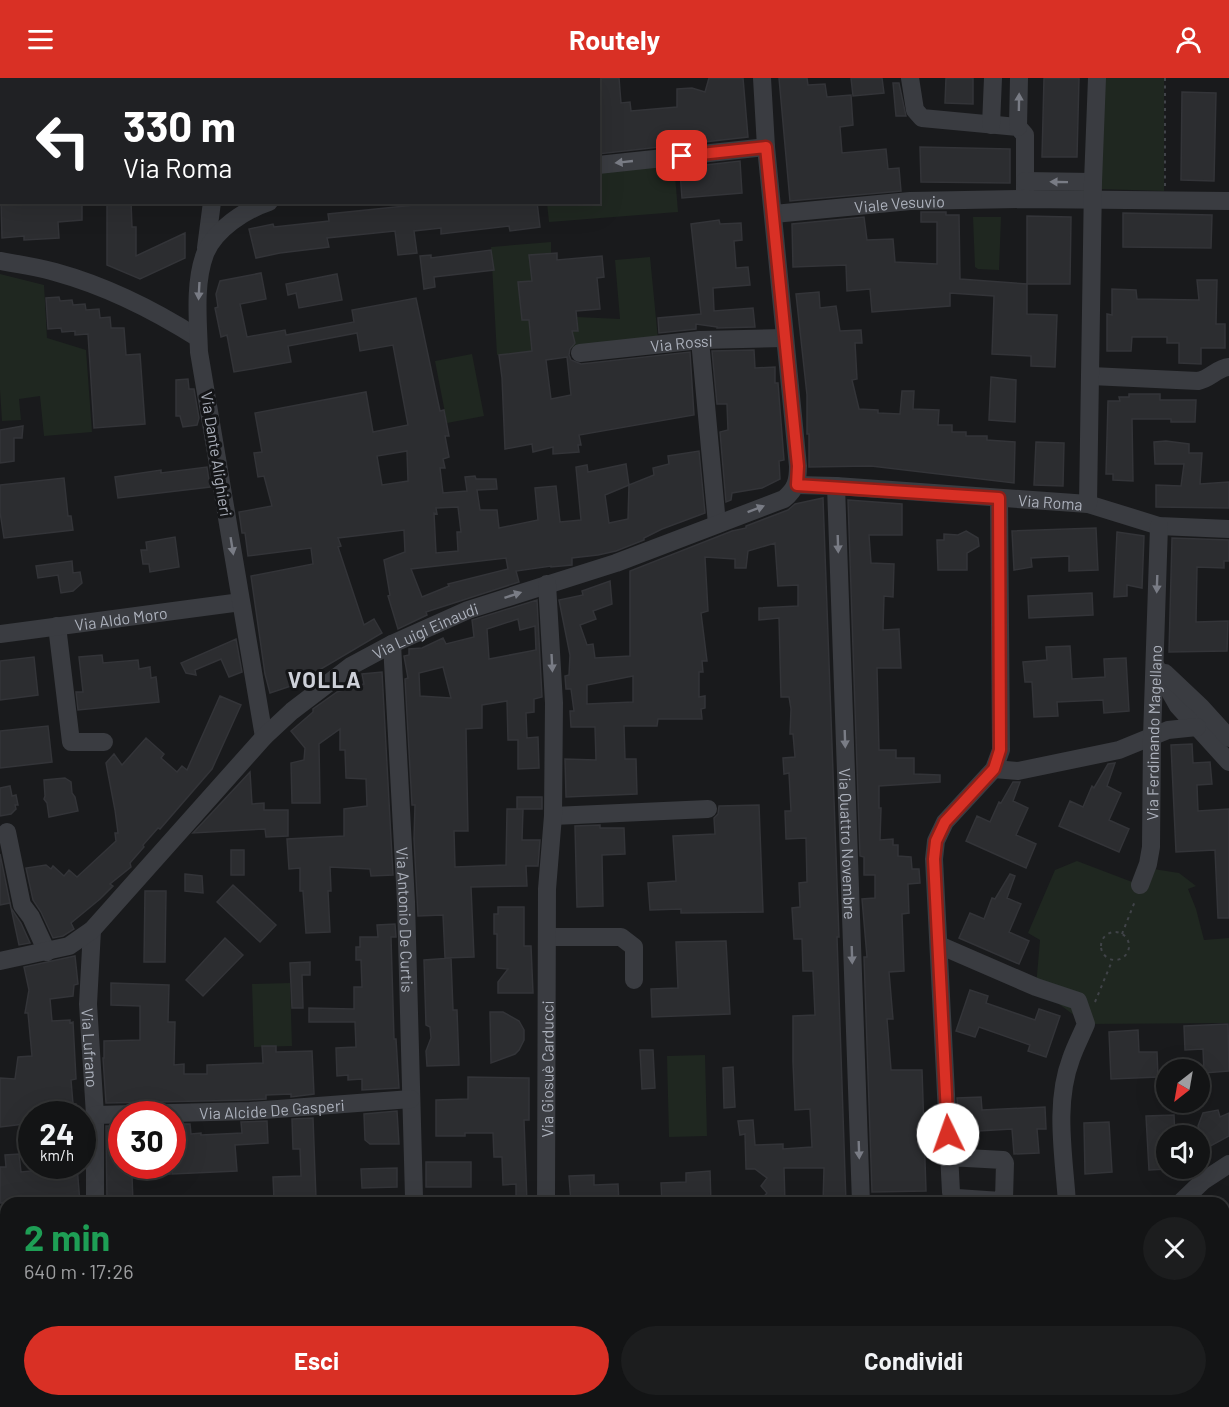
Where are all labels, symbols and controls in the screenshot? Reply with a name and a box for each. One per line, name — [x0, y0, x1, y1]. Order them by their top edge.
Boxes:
icon: menu — [24, 23, 57, 56]
text: Routely — [569, 23, 660, 55]
icon: person — [1172, 23, 1205, 56]
one-way arrow — [1014, 93, 1024, 112]
text: 330 m — [123, 100, 236, 150]
icon: left — [24, 102, 102, 180]
pin — [656, 130, 707, 181]
icon: arrive — [665, 139, 698, 172]
text: Via Roma — [123, 151, 232, 183]
one-way arrow — [615, 157, 634, 167]
one-way arrow — [1049, 177, 1068, 186]
street label: Viale Vesuvio — [853, 191, 945, 216]
one-way arrow — [194, 281, 204, 300]
street label: Via Rossi — [649, 330, 713, 355]
street label: Via Dante Alighieri — [198, 390, 236, 518]
street label: Via Roma — [1017, 490, 1083, 513]
one-way arrow — [747, 504, 765, 514]
one-way arrow — [834, 535, 843, 554]
one-way arrow — [228, 536, 237, 555]
one-way arrow — [1152, 575, 1162, 594]
one-way arrow — [504, 590, 522, 599]
street label: Via Luigi Einaudi — [369, 598, 480, 662]
street label: Via Aldo Moro — [73, 602, 169, 634]
street label: Via Ferdinando Magellano — [1142, 644, 1165, 821]
one-way arrow — [547, 653, 556, 672]
district label: VOLLA — [288, 666, 362, 692]
one-way arrow — [840, 730, 850, 749]
street label: Via Quattro Novembre — [836, 768, 861, 920]
street label: Via Antonio De Curtis — [394, 846, 418, 993]
one-way arrow — [848, 945, 857, 964]
street label: Via Giosuè Carducci — [537, 1000, 556, 1138]
street label: Via Lufrano — [79, 1008, 103, 1088]
north arrow — [1156, 1059, 1210, 1113]
map controls — [1156, 1059, 1210, 1179]
street label: Via Alcide De Gasperi — [199, 1094, 345, 1122]
speed limit sign: 30 — [108, 1101, 186, 1179]
position arrow — [916, 1102, 980, 1166]
text: 24 — [40, 1115, 74, 1151]
button: sound — [1156, 1125, 1210, 1179]
one-way arrow — [855, 1140, 864, 1159]
text: km/h — [40, 1146, 74, 1164]
text: 2 min — [24, 1215, 110, 1258]
button: close — [1143, 1217, 1206, 1280]
text: 640 m · 17:26 — [24, 1259, 134, 1283]
button: Esci — [24, 1326, 609, 1395]
button: Condividi — [621, 1326, 1206, 1395]

